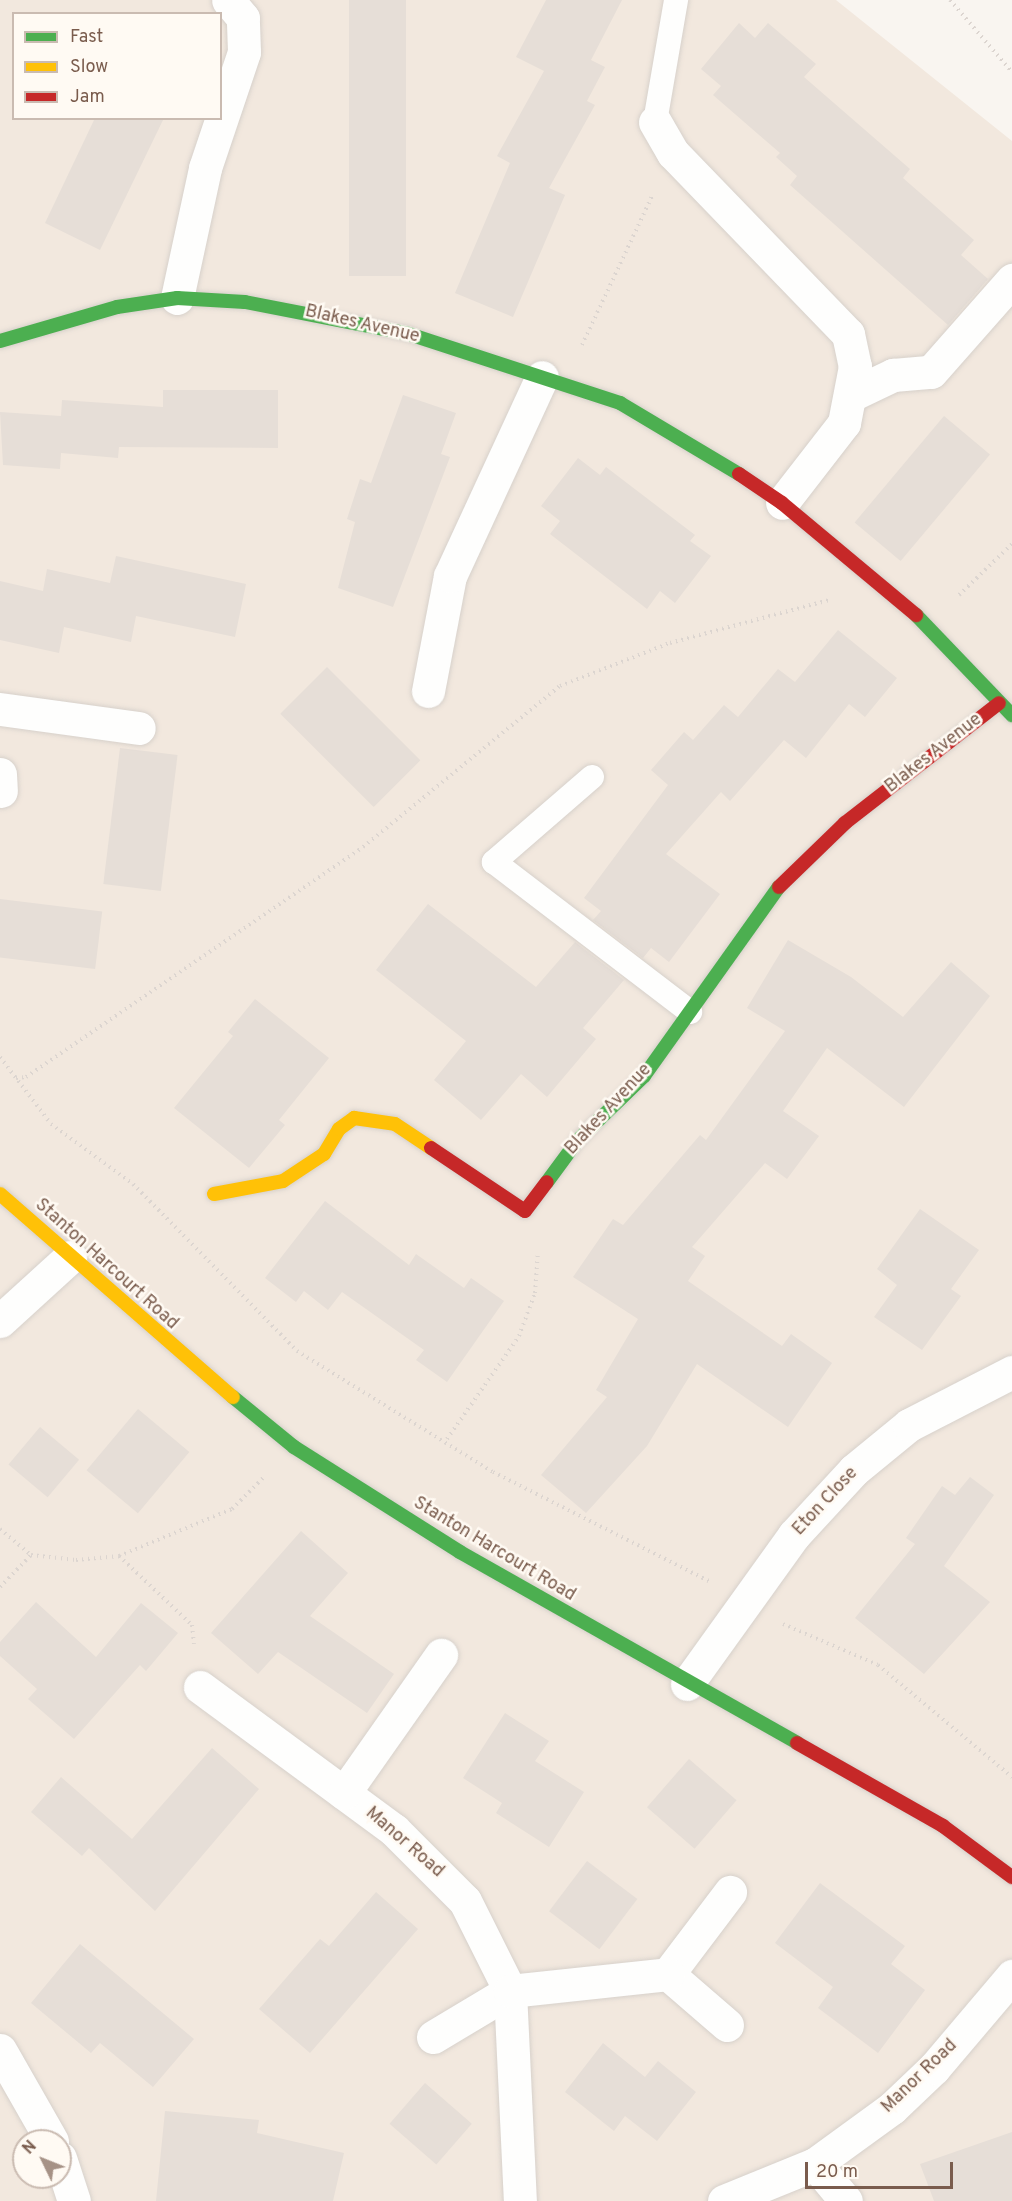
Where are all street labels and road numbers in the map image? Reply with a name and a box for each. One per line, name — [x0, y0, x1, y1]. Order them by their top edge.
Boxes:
street label: Blakes Avenue — [302, 301, 422, 349]
street label: Blakes Avenue — [881, 709, 987, 799]
street label: Blakes Avenue — [561, 1060, 657, 1160]
street label: Stanton Harcourt Road — [30, 1195, 182, 1335]
street label: Eton Close — [789, 1463, 863, 1541]
street label: Stanton Harcourt Road — [409, 1493, 579, 1607]
street label: Manor Road — [360, 1803, 448, 1883]
street label: Manor Road — [878, 2036, 962, 2118]

